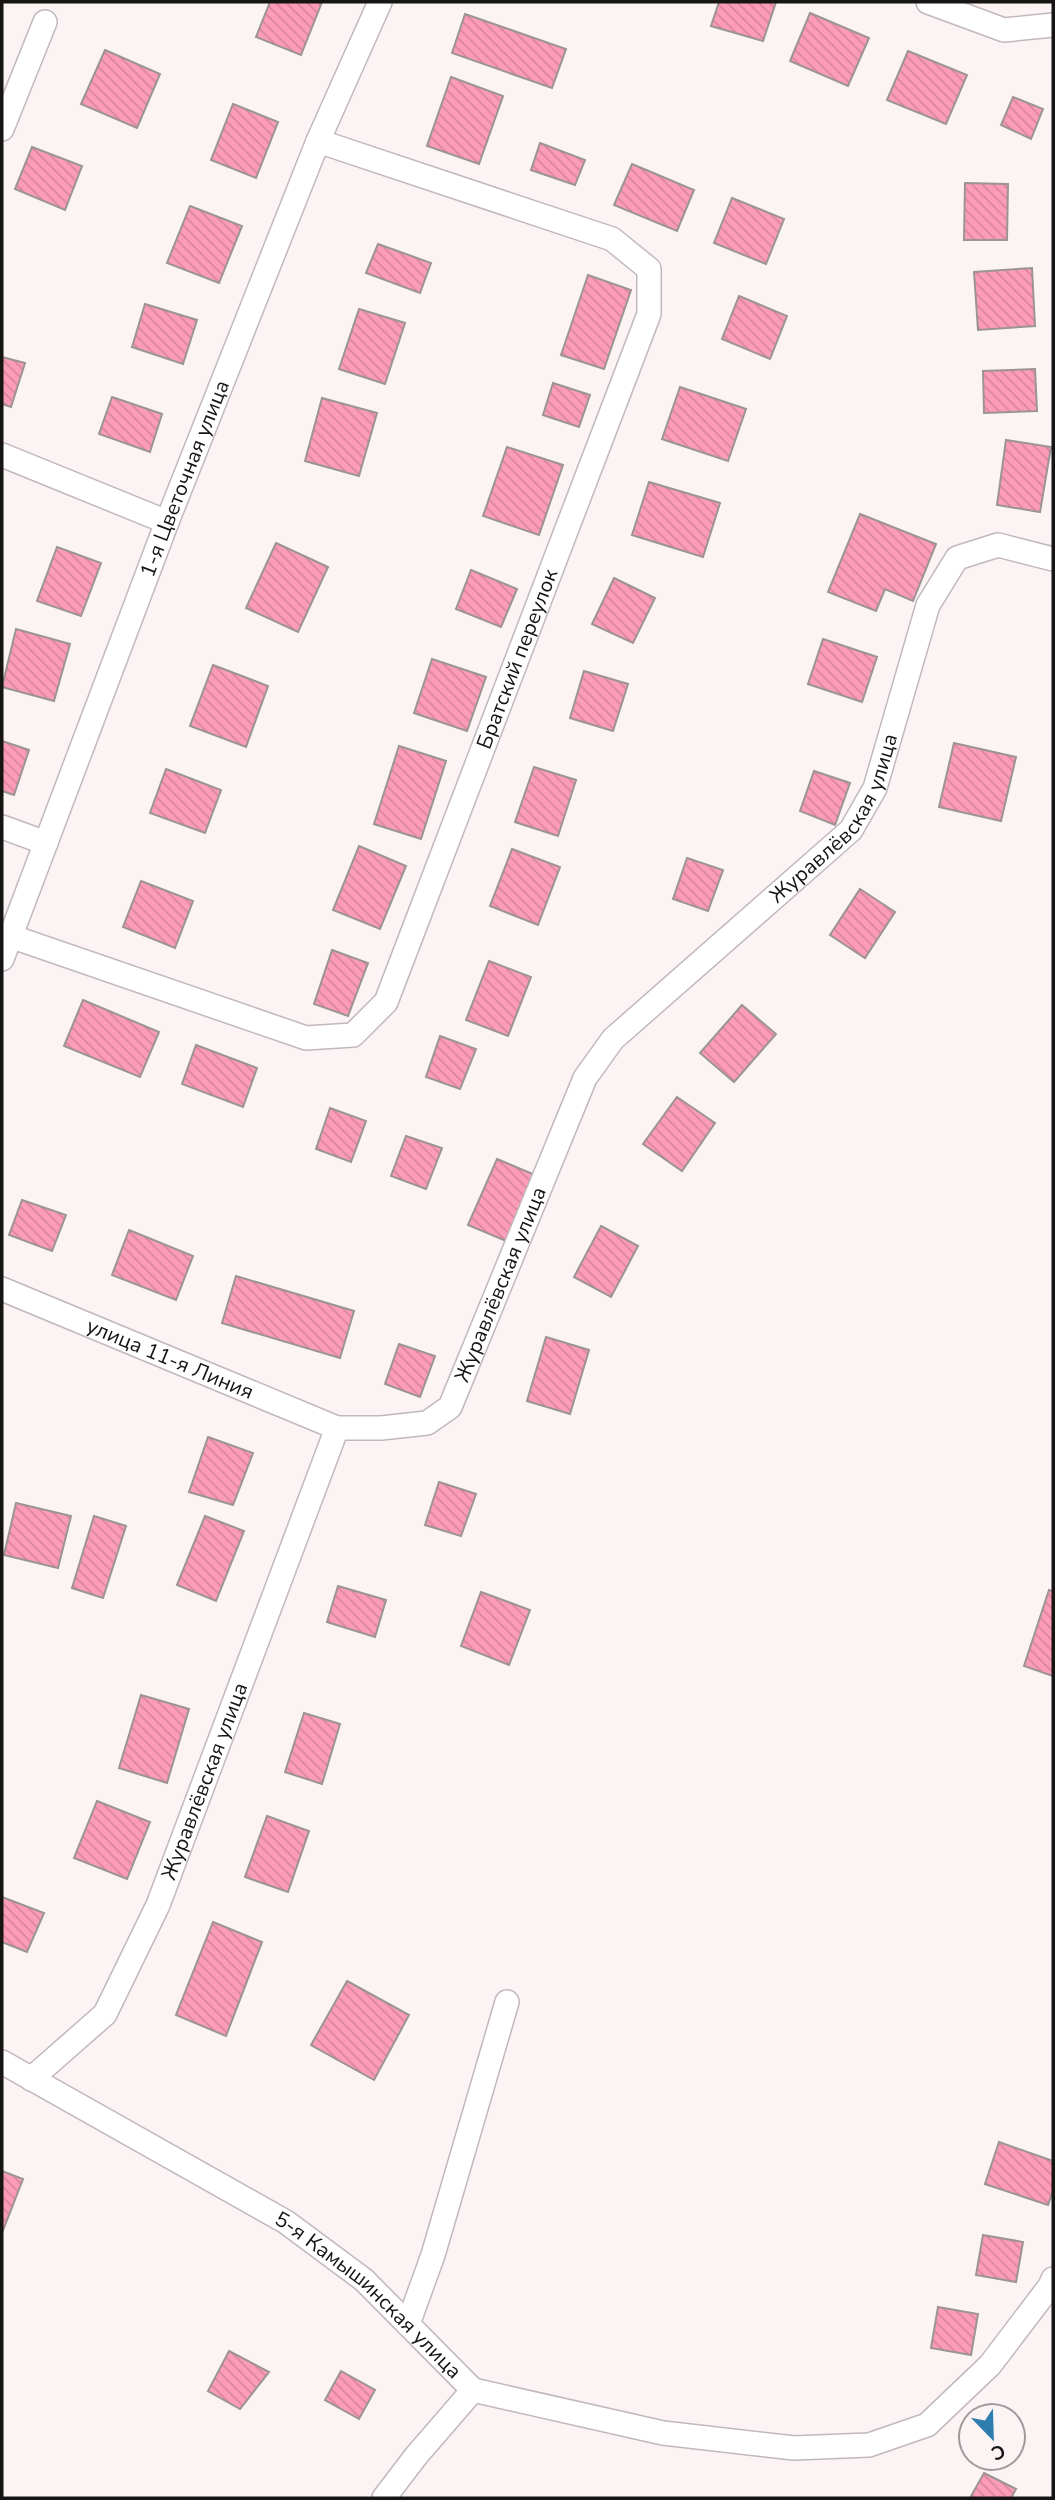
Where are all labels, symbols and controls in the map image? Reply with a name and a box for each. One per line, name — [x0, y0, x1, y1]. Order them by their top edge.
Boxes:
street label: 1-я Цветочная улица — [133, 376, 236, 581]
street label: Братский переулок — [470, 564, 565, 753]
street label: Журавлёвская улица — [763, 730, 904, 909]
street label: Журавлёвская улица — [448, 1183, 553, 1386]
street label: улица 11-я Линия — [82, 1312, 258, 1406]
street label: Журавлёвская улица — [155, 1678, 254, 1884]
street label: 5-я Камышинская улица — [270, 2205, 468, 2385]
north arrow — [957, 2402, 1027, 2472]
text: С — [987, 2437, 1009, 2466]

